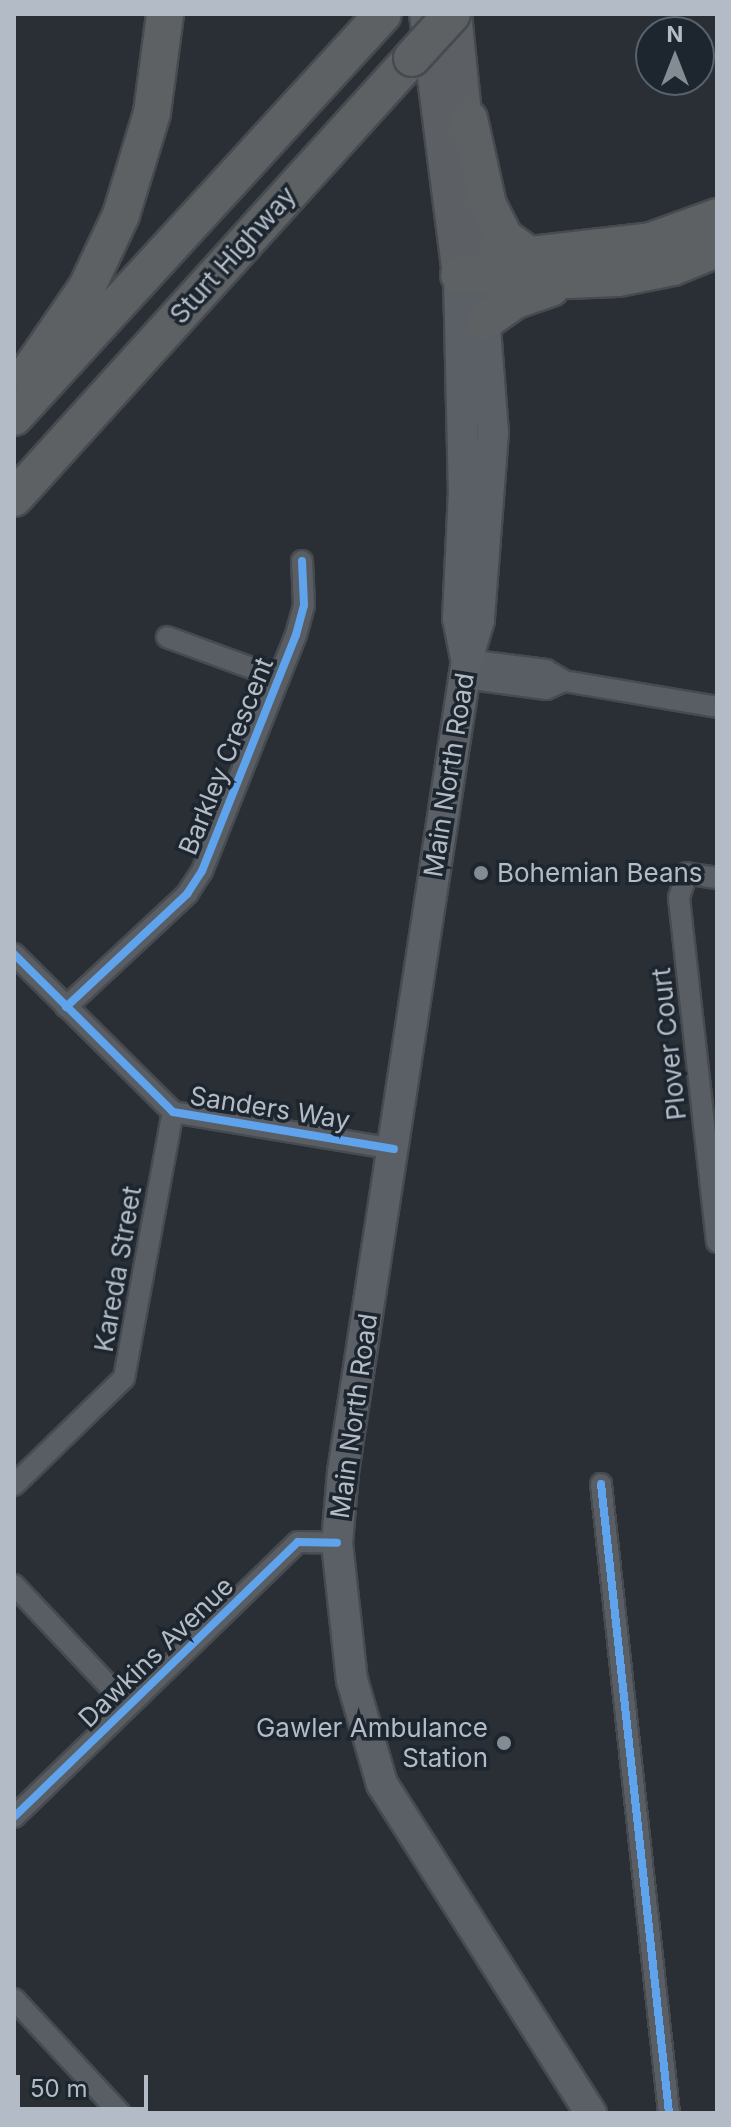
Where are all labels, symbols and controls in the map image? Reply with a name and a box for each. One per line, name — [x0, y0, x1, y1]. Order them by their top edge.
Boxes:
north arrow — [635, 16, 715, 96]
text: N — [667, 21, 683, 47]
street label: Sturt Highway — [163, 180, 303, 330]
street label: Barkley Crescent — [172, 653, 280, 859]
street label: Main North Road — [417, 671, 481, 879]
place label: Bohemian Beans — [497, 857, 703, 889]
marker: Bohemian Beans — [472, 864, 490, 882]
street label: Plover Court — [645, 966, 693, 1122]
street label: Sanders Way — [188, 1080, 352, 1136]
street label: Kareda Street — [88, 1184, 148, 1354]
street label: Main North Road — [324, 1312, 384, 1520]
street label: Dawkins Avenue — [72, 1570, 240, 1734]
place label: Gawler Ambulance Station — [256, 1712, 488, 1774]
marker: Gawler Ambulance Station — [495, 1734, 513, 1752]
scale bar — [20, 2059, 152, 2109]
text: 50 m — [30, 2074, 88, 2103]

